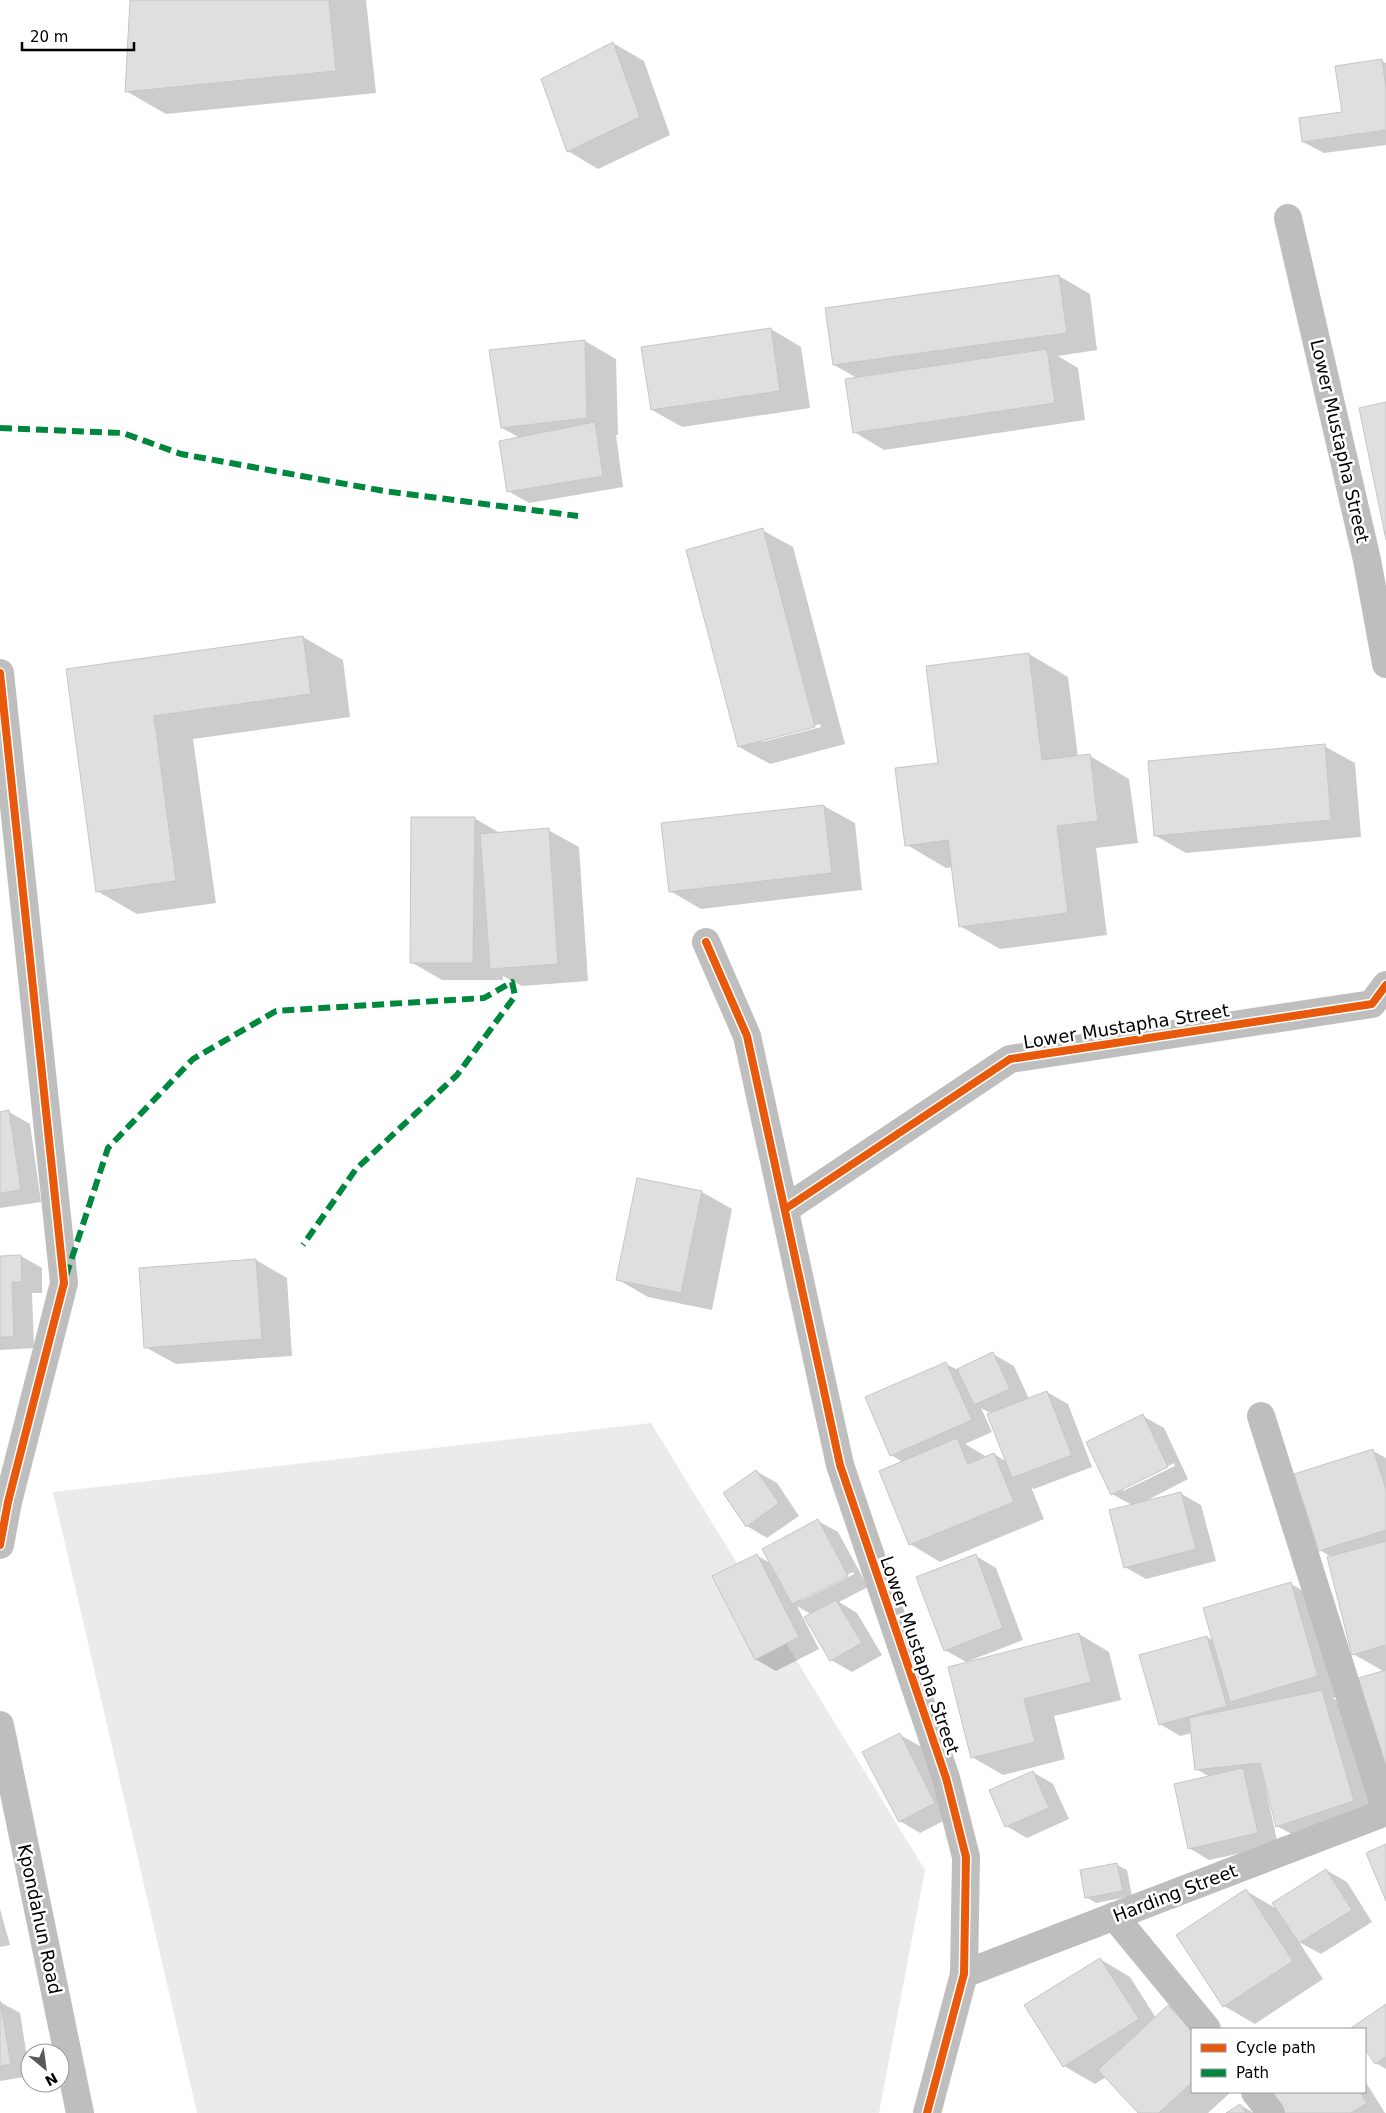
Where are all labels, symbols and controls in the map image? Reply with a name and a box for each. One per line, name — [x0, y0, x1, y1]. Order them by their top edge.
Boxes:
scale bar — [22, 20, 135, 52]
text: 20 m — [30, 28, 68, 46]
street label: Lower Mustapha Street — [1306, 337, 1374, 545]
street label: Lower Mustapha Street — [1021, 999, 1231, 1053]
street label: Lower Mustapha Street — [876, 1553, 964, 1757]
street label: Kpondahun Road — [14, 1842, 66, 1996]
street label: Harding Street — [1110, 1860, 1240, 1926]
legend — [1191, 2028, 1366, 2093]
text: Cycle path — [1236, 2039, 1316, 2057]
north arrow — [20, 2043, 70, 2093]
text: Path — [1236, 2064, 1269, 2082]
text: N — [42, 2070, 60, 2089]

